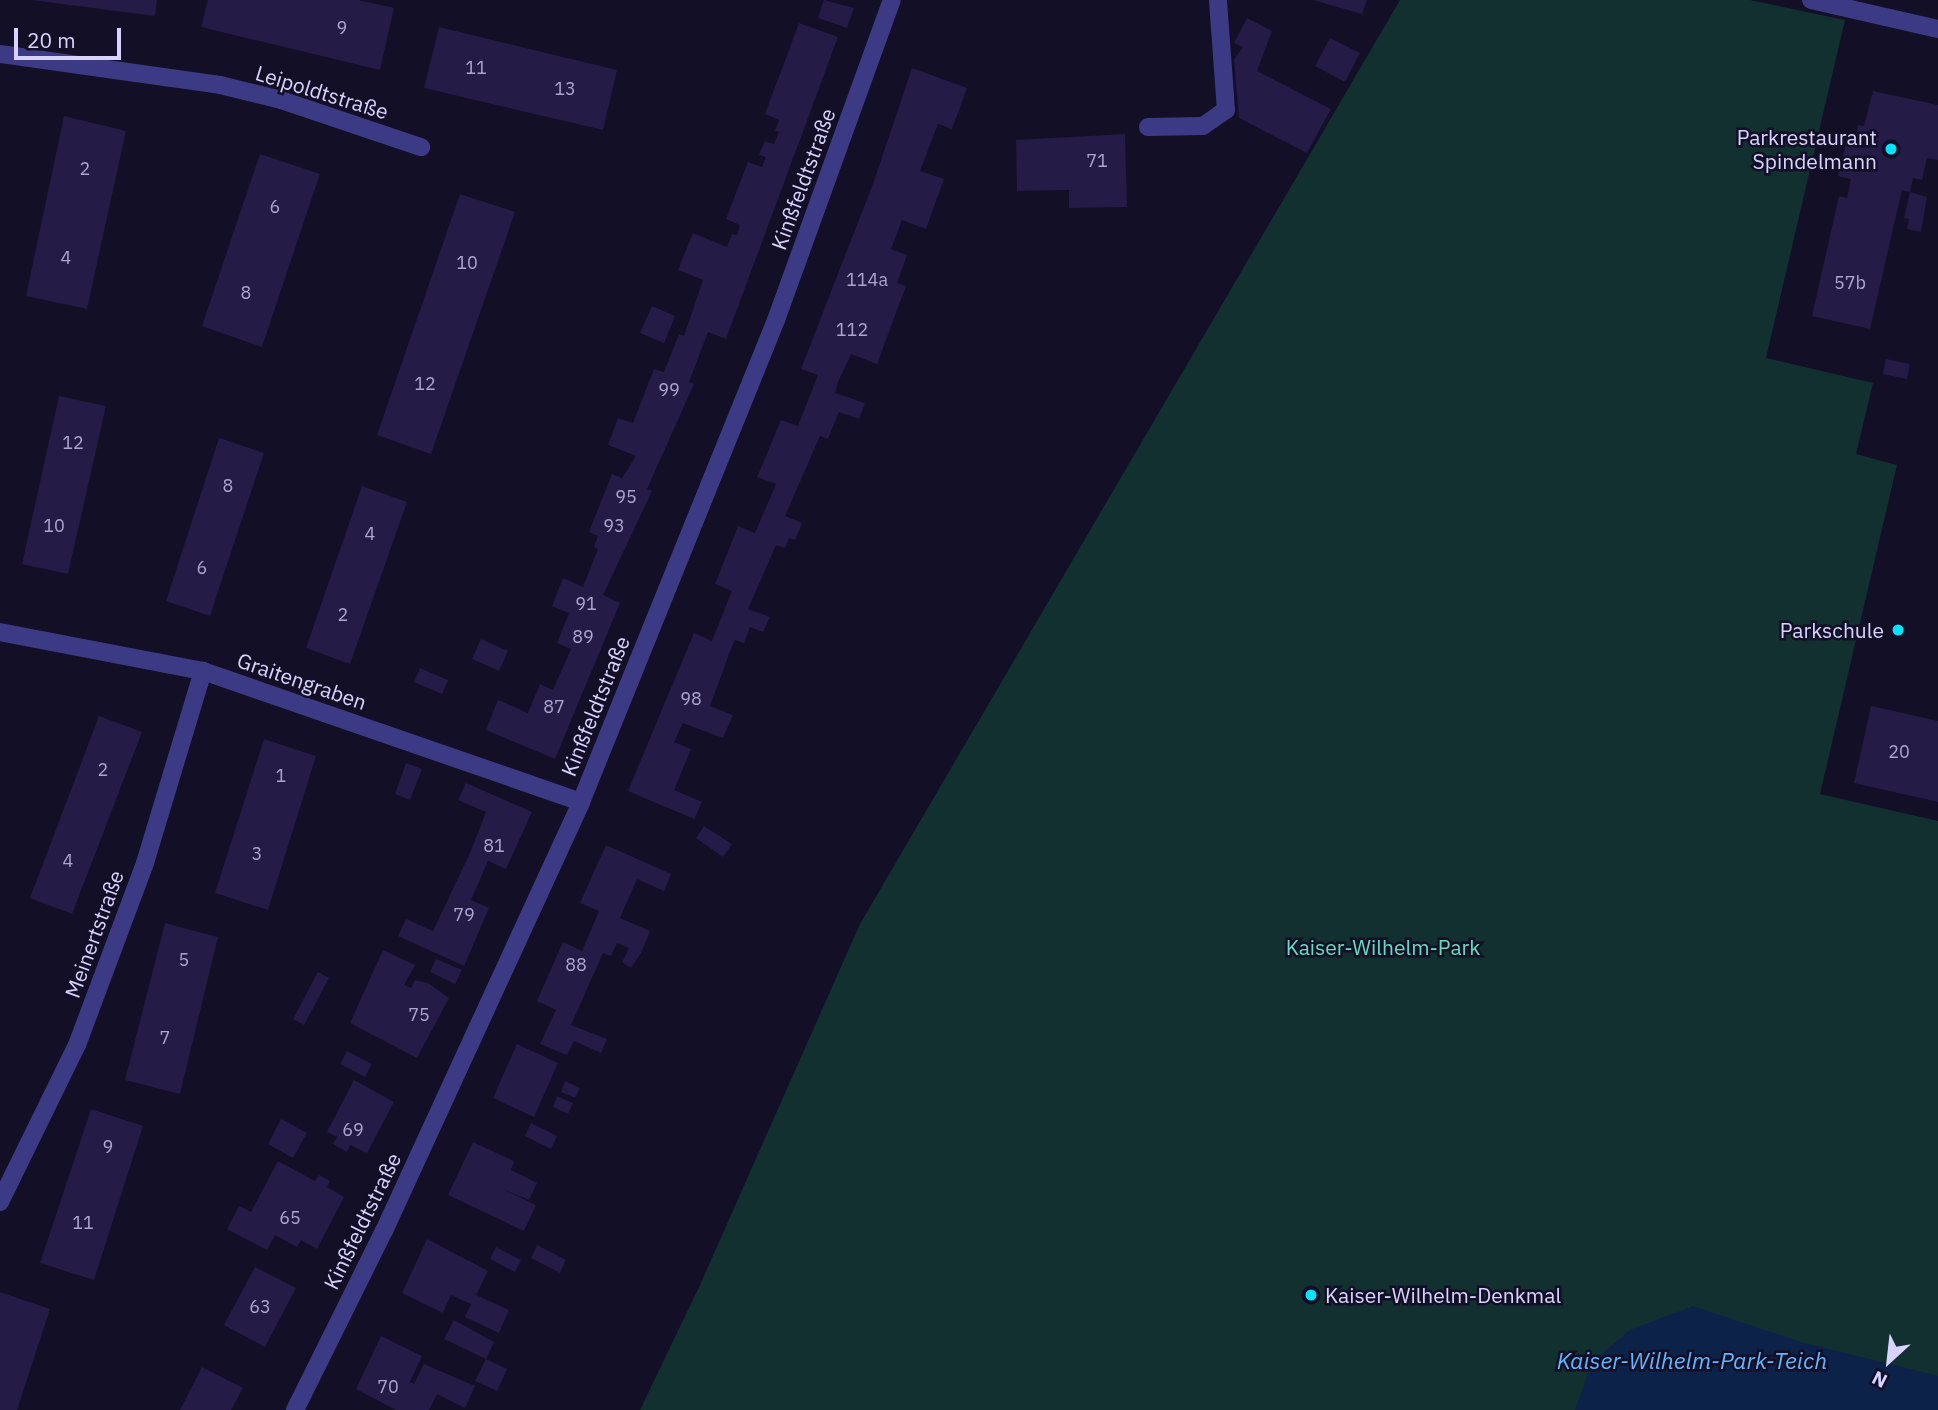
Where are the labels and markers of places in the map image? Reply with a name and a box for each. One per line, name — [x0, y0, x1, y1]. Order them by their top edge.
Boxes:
place label: Parkrestaurant Spindelmann — [1737, 124, 1877, 174]
marker: Parkrestaurant Spindelmann — [1883, 141, 1899, 157]
place label: Parkschule — [1780, 617, 1884, 643]
marker: Parkschule — [1890, 622, 1906, 638]
place label: Kaiser-Wilhelm-Denkmal — [1325, 1282, 1561, 1308]
marker: Kaiser-Wilhelm-Denkmal — [1303, 1287, 1319, 1303]

